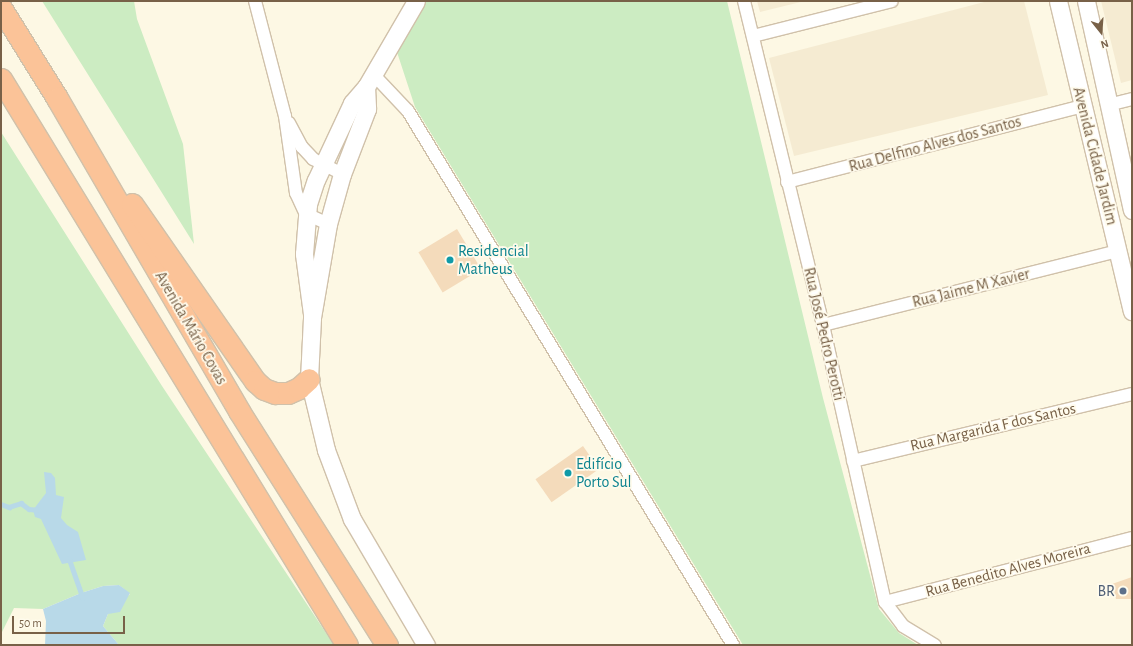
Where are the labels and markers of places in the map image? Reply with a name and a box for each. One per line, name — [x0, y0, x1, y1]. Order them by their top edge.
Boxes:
place label: Residencial Matheus — [458, 241, 529, 279]
marker: Residencial Matheus — [445, 255, 455, 265]
place label: Edifício Porto Sul — [576, 454, 632, 492]
marker: Edifício Porto Sul — [563, 468, 573, 478]
place label: BR — [1098, 581, 1115, 601]
marker: BR — [1118, 586, 1128, 596]

